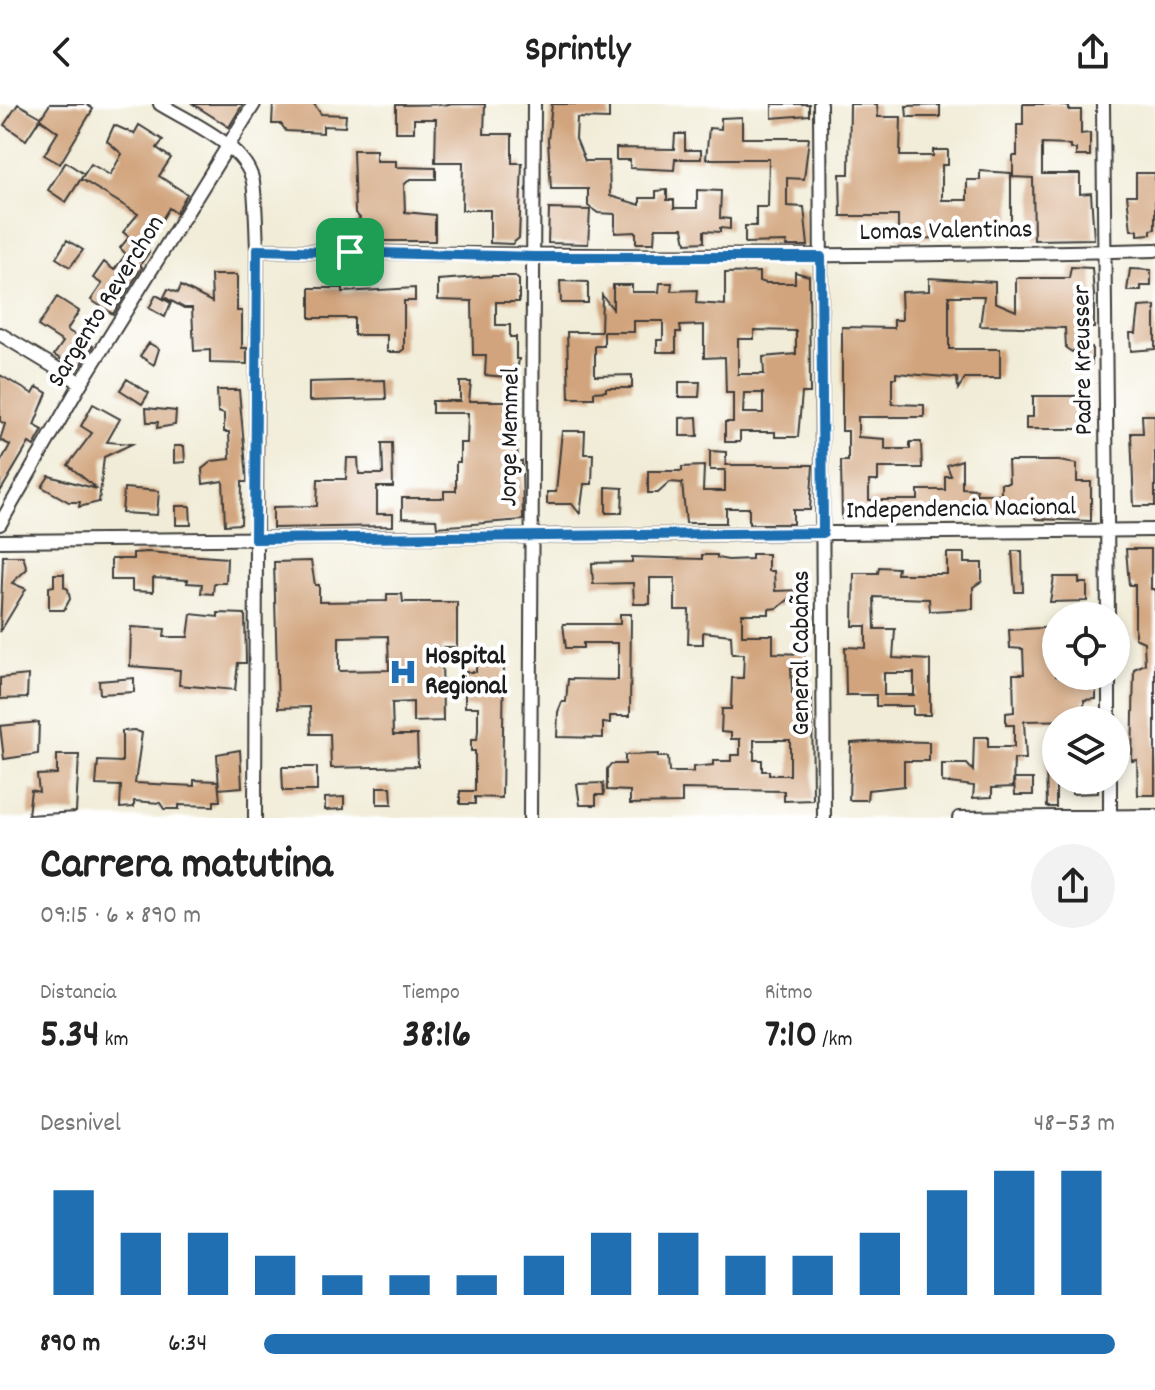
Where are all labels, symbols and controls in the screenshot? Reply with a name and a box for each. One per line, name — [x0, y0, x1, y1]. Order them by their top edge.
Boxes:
text: Sprintly — [525, 26, 630, 78]
icon: back — [40, 30, 84, 74]
icon: share — [1071, 30, 1115, 74]
street label: Sargento Reverchon — [39, 209, 175, 395]
street label: Lomas Valentinas — [859, 212, 1033, 252]
pin — [316, 218, 384, 286]
icon: arrive — [328, 230, 372, 274]
street label: Padre Kreusser — [1064, 284, 1104, 436]
street label: Jorge Memmel — [491, 367, 531, 507]
street label: Independencia Nacional — [846, 489, 1076, 531]
street label: General Cabañas — [784, 570, 821, 736]
map controls — [1042, 602, 1130, 794]
button: locate — [1042, 602, 1130, 690]
place label: Hospital Regional — [425, 639, 508, 706]
hospital icon: Hospital Regional — [388, 657, 418, 687]
button: layers — [1042, 706, 1130, 794]
text: Carrera matutina — [40, 836, 333, 899]
button: share — [1031, 844, 1115, 928]
text: 09:15 · 6 × 890 m — [40, 898, 201, 935]
text: Distancia — [40, 978, 116, 1009]
text: Tiempo — [402, 978, 460, 1009]
text: Ritmo — [765, 978, 812, 1009]
text: 5.34 — [40, 1009, 100, 1066]
text: 38:16 — [402, 1009, 471, 1066]
text: 7:10 — [765, 1009, 817, 1066]
text: km — [100, 1025, 129, 1056]
text: /km — [817, 1025, 853, 1056]
text: Desnivel — [40, 1106, 121, 1143]
text: 48–53 m — [1033, 1106, 1115, 1143]
text: 890 m — [40, 1326, 100, 1363]
text: 6:34 — [168, 1326, 207, 1363]

